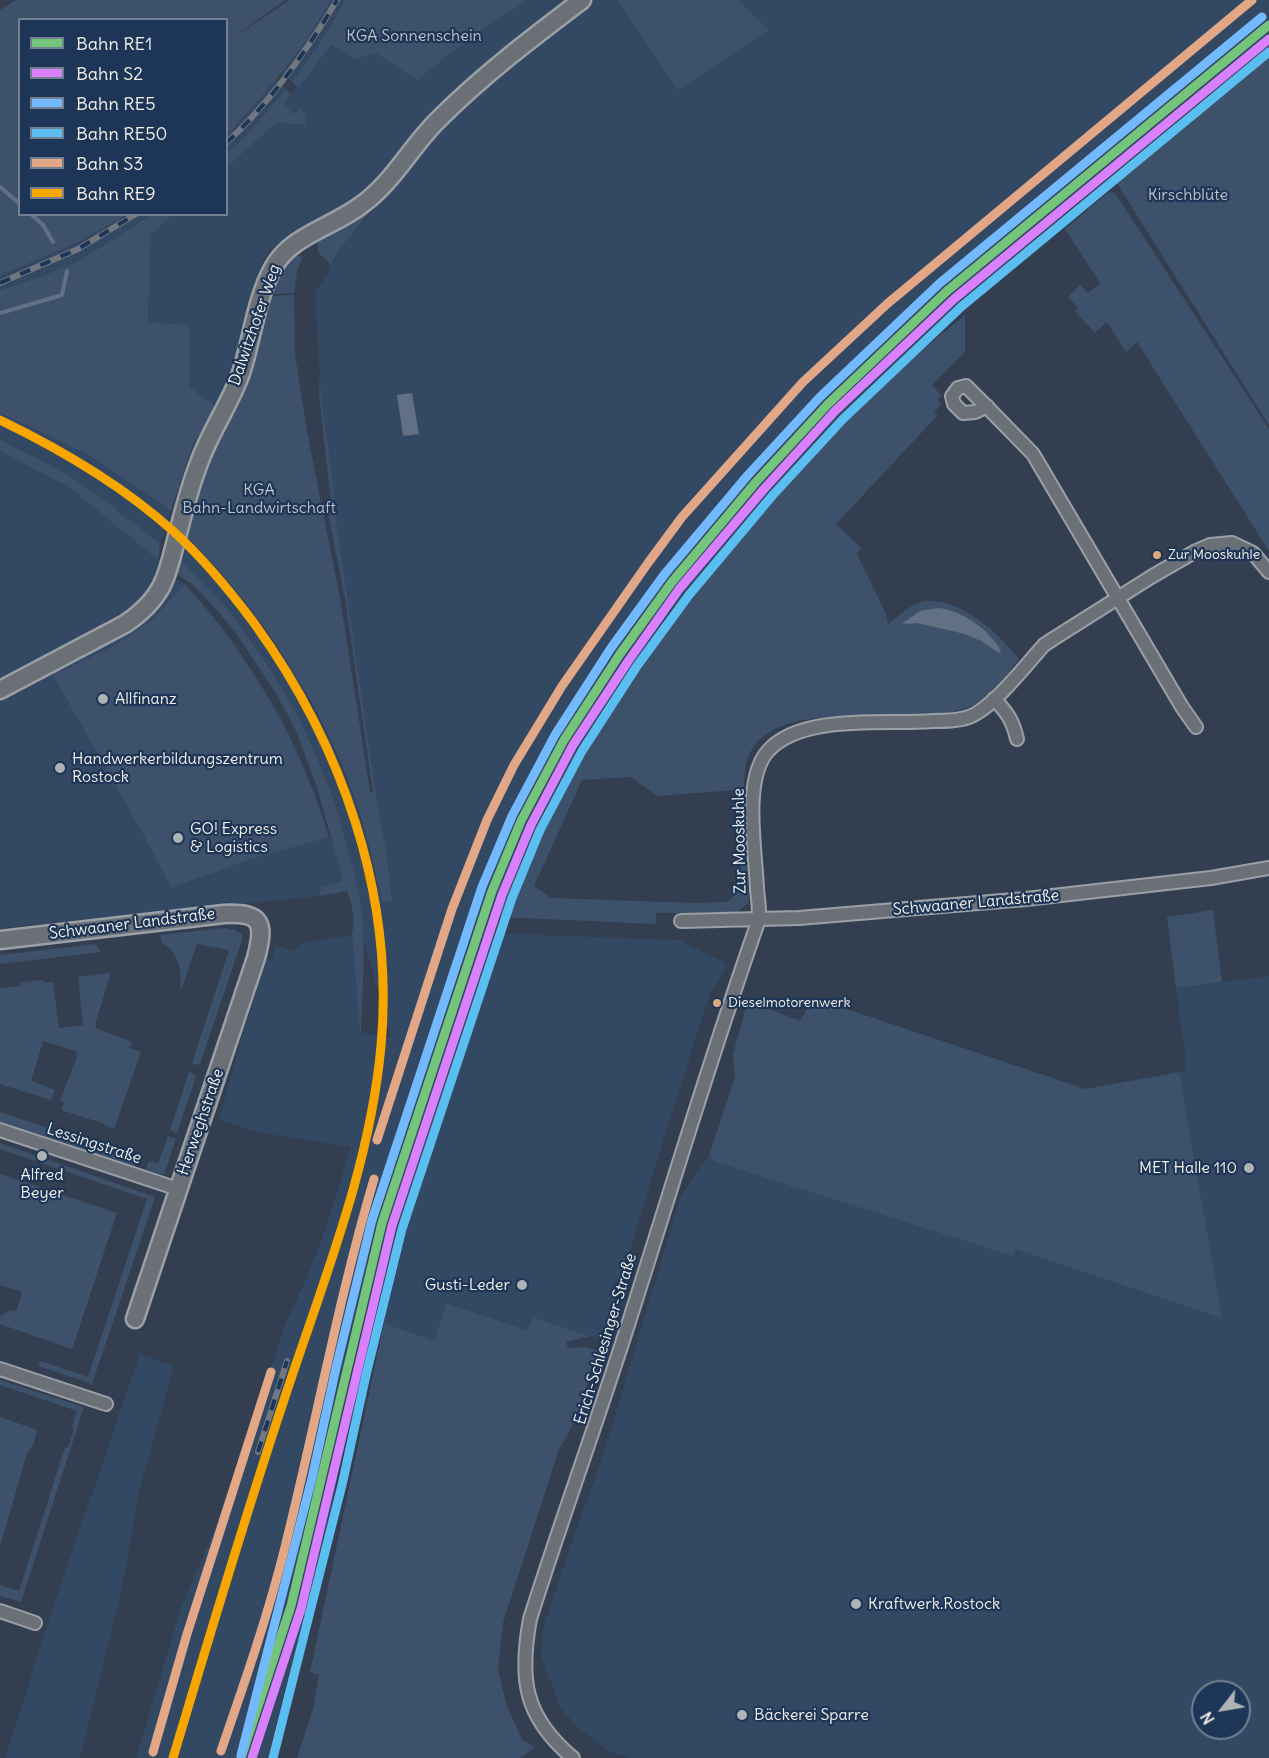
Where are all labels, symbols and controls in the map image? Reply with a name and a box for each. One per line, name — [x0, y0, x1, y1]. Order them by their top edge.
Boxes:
legend — [18, 18, 228, 216]
park label: KGA Sonnenschein — [346, 26, 482, 46]
text: Bahn RE1 — [76, 32, 152, 55]
text: Bahn S2 — [76, 62, 143, 85]
text: Bahn RE5 — [76, 92, 156, 115]
text: Bahn RE50 — [76, 122, 167, 145]
text: Bahn S3 — [76, 152, 143, 175]
text: Bahn RE9 — [76, 182, 156, 205]
park label: Kirschblüte — [1148, 185, 1228, 205]
street label: Dalwitzhofer Weg — [225, 262, 285, 388]
park label: KGA Bahn-Landwirtschaft — [182, 480, 336, 518]
place label: Zur Mooskuhle — [1168, 547, 1260, 563]
marker: Zur Mooskuhle — [1151, 549, 1163, 561]
place label: Allfinanz — [115, 689, 177, 709]
marker: Allfinanz — [96, 692, 110, 706]
place label: Handwerkerbildungszentrum Rostock — [72, 749, 283, 787]
marker: Handwerkerbildungszentrum Rostock — [53, 761, 67, 775]
street label: Zur Mooskuhle — [729, 788, 751, 894]
place label: GO! Express & Logistics — [190, 819, 277, 857]
marker: GO! Express & Logistics — [171, 831, 185, 845]
street label: Schwaaner Landstraße — [892, 886, 1060, 920]
street label: Schwaaner Landstraße — [48, 904, 216, 944]
place label: Dieselmotorenwerk — [728, 995, 851, 1011]
marker: Dieselmotorenwerk — [711, 997, 723, 1009]
street label: Herweghstraße — [174, 1066, 228, 1178]
street label: Lessingstraße — [44, 1120, 144, 1168]
marker: Alfred Beyer — [35, 1149, 49, 1163]
place label: MET Halle 110 — [1139, 1158, 1237, 1178]
marker: MET Halle 110 — [1242, 1161, 1256, 1175]
place label: Alfred Beyer — [20, 1165, 64, 1203]
street label: Erich-Schlesinger-Straße — [571, 1251, 641, 1427]
place label: Gusti-Leder — [425, 1275, 510, 1295]
marker: Gusti-Leder — [515, 1278, 529, 1292]
place label: Kraftwerk.Rostock — [868, 1594, 1000, 1614]
marker: Kraftwerk.Rostock — [849, 1597, 863, 1611]
north arrow — [1191, 1680, 1251, 1740]
place label: Bäckerei Sparre — [754, 1705, 869, 1725]
marker: Bäckerei Sparre — [735, 1708, 749, 1722]
text: N — [1196, 1708, 1219, 1728]

